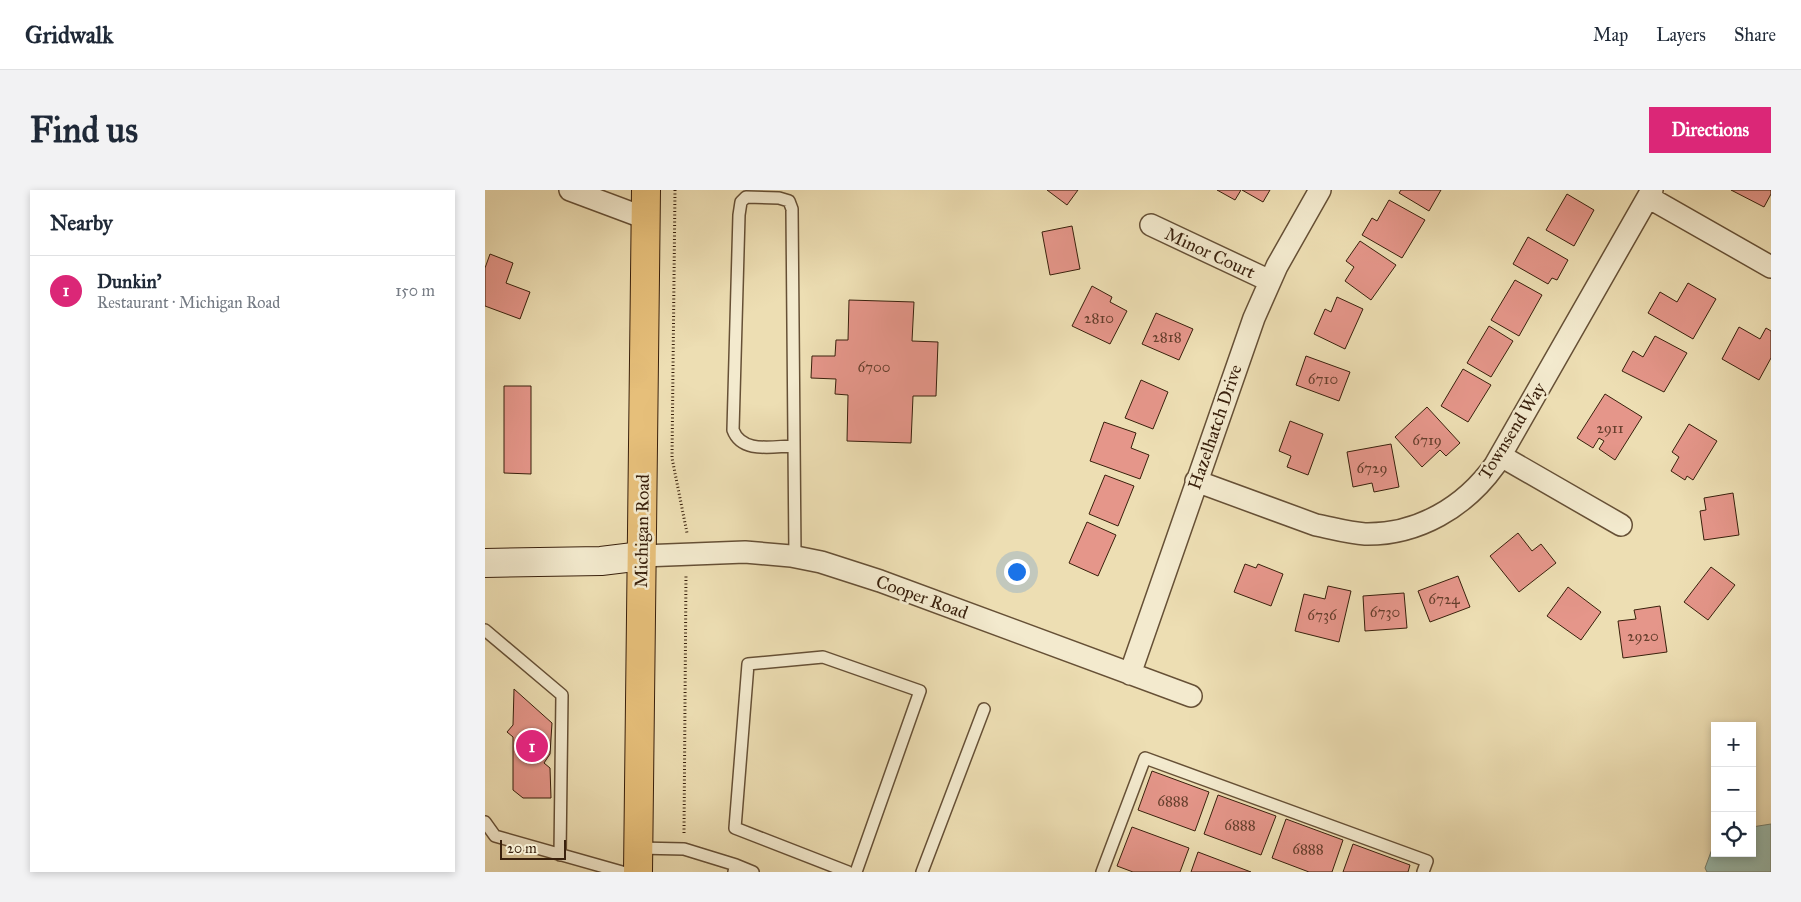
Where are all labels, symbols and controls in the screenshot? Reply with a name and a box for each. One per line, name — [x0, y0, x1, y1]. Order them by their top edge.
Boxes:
text: Gridwalk — [25, 20, 113, 50]
text: Map — [1593, 24, 1628, 46]
text: Layers — [1656, 24, 1706, 46]
text: Share — [1734, 24, 1776, 46]
button: Directions — [1649, 107, 1771, 153]
text: Find us — [30, 109, 138, 152]
text: Nearby — [50, 210, 113, 236]
street label: Minor Court — [1161, 222, 1259, 284]
text: Dunkin' — [97, 270, 161, 293]
text: 1 — [63, 281, 69, 300]
text: 150 m — [395, 281, 435, 300]
text: Restaurant · Michigan Road — [97, 293, 280, 312]
house number: 2810 — [1084, 309, 1114, 327]
house number: 2818 — [1152, 328, 1182, 346]
house number: 6700 — [857, 358, 891, 376]
street label: Hazelhatch Drive — [1183, 362, 1247, 492]
house number: 6710 — [1308, 370, 1338, 388]
street label: Townsend Way — [1473, 378, 1551, 484]
house number: 2911 — [1596, 419, 1624, 437]
house number: 6719 — [1412, 431, 1442, 449]
house number: 6729 — [1356, 459, 1388, 477]
street label: Michigan Road — [630, 474, 655, 588]
your location — [1004, 559, 1030, 585]
street label: Cooper Road — [873, 570, 971, 624]
house number: 6724 — [1428, 590, 1460, 608]
house number: 6730 — [1370, 603, 1400, 621]
house number: 6736 — [1307, 606, 1338, 624]
house number: 2920 — [1627, 627, 1659, 645]
map controls — [1711, 722, 1756, 857]
button: + — [1711, 722, 1756, 767]
pin: 1 — [516, 727, 548, 765]
button: − — [1711, 767, 1756, 812]
house number: 6888 — [1157, 792, 1189, 810]
button: locate — [1711, 812, 1756, 857]
house number: 6888 — [1224, 816, 1256, 834]
scale bar — [500, 837, 566, 860]
text: 20 m — [507, 840, 537, 857]
house number: 6888 — [1292, 840, 1324, 858]

